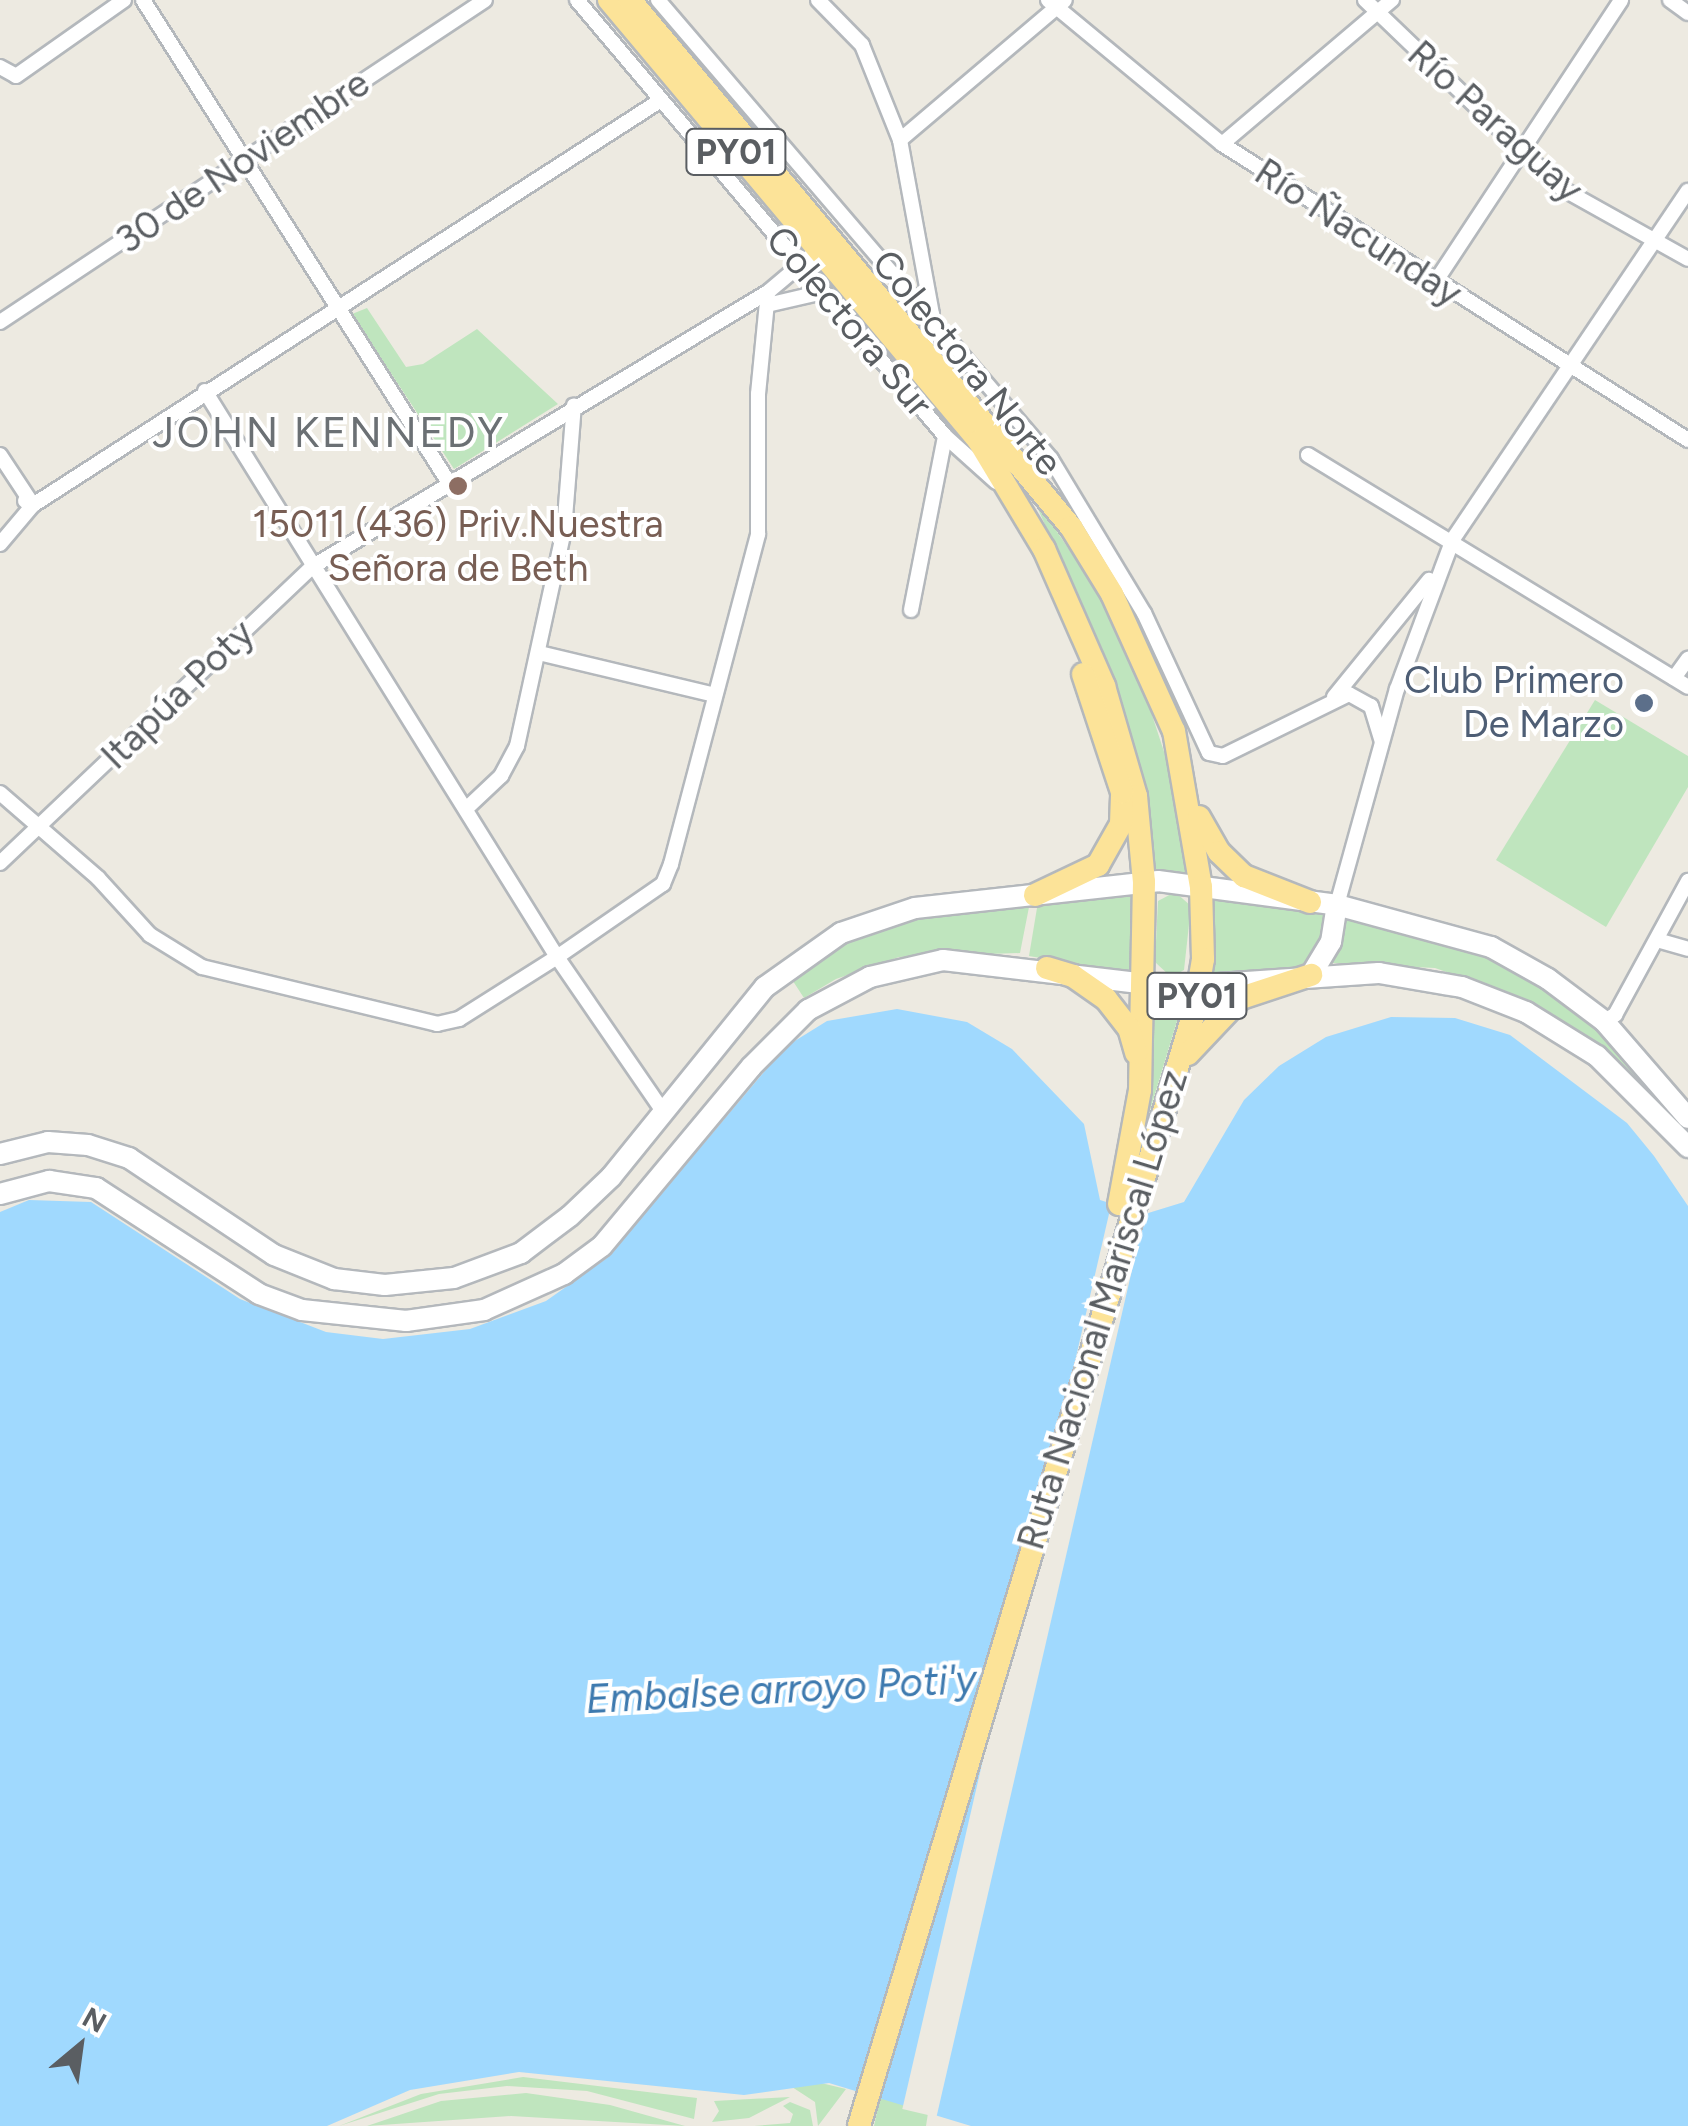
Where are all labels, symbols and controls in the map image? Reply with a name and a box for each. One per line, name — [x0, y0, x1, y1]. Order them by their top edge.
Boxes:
street label: Río Paraguay — [1398, 32, 1592, 212]
street label: 30 de Noviembre — [108, 61, 378, 263]
road number: PY01 — [684, 122, 788, 182]
street label: Río Ñacunday — [1246, 149, 1470, 317]
street label: Colectora Sur — [756, 218, 942, 426]
street label: Colectora Norte — [862, 241, 1072, 485]
district label: JOHN KENNEDY — [153, 408, 505, 458]
marker: 15011 (436) Priv.Nuestra Señora de Beth — [447, 475, 469, 497]
place label: 15011 (436) Priv.Nuestra Señora de Beth — [252, 502, 664, 592]
street label: Itapúa Poty — [92, 611, 264, 779]
place label: Club Primero De Marzo — [1404, 658, 1624, 748]
marker: Club Primero De Marzo — [1633, 692, 1655, 714]
road number: PY01 — [1144, 966, 1250, 1026]
street label: Ruta Nacional Mariscal López — [1008, 1065, 1198, 1555]
water label: Embalse arroyo Poti'y — [585, 1655, 977, 1723]
north arrow — [30, 1996, 130, 2096]
text: N — [77, 2000, 112, 2040]

